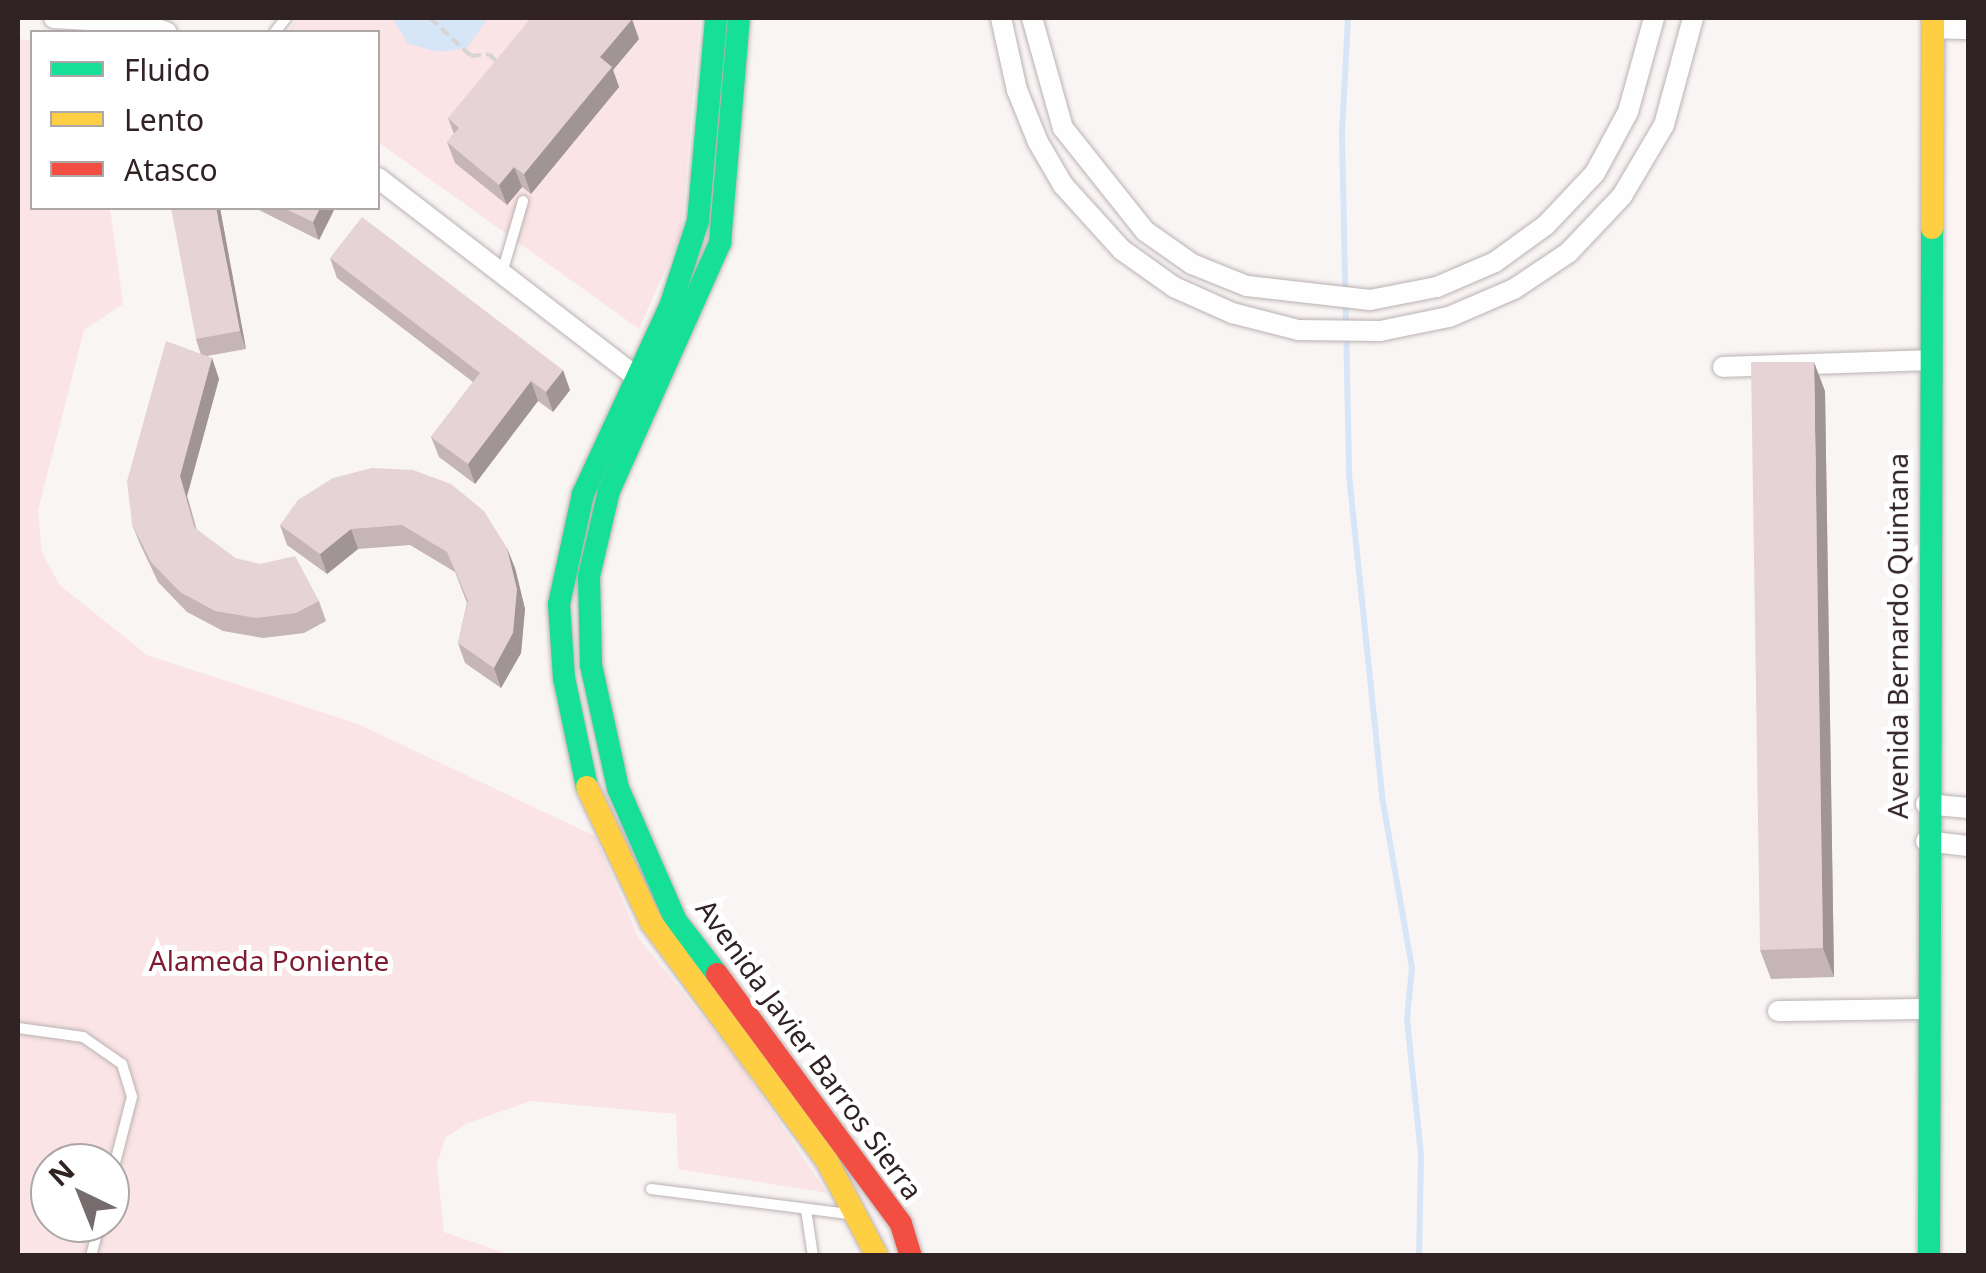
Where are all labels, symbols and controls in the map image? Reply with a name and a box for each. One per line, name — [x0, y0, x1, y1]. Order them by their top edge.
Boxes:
legend — [30, 30, 380, 210]
text: Fluido — [124, 49, 210, 90]
text: Lento — [124, 99, 204, 140]
text: Atasco — [124, 149, 218, 190]
street label: Avenida Bernardo Quintana — [1880, 453, 1914, 819]
street label: Avenida Javier Barros Sierra — [690, 892, 930, 1206]
park label: Alameda Poniente — [149, 943, 389, 977]
north arrow — [30, 1143, 130, 1243]
text: N — [40, 1151, 82, 1194]

